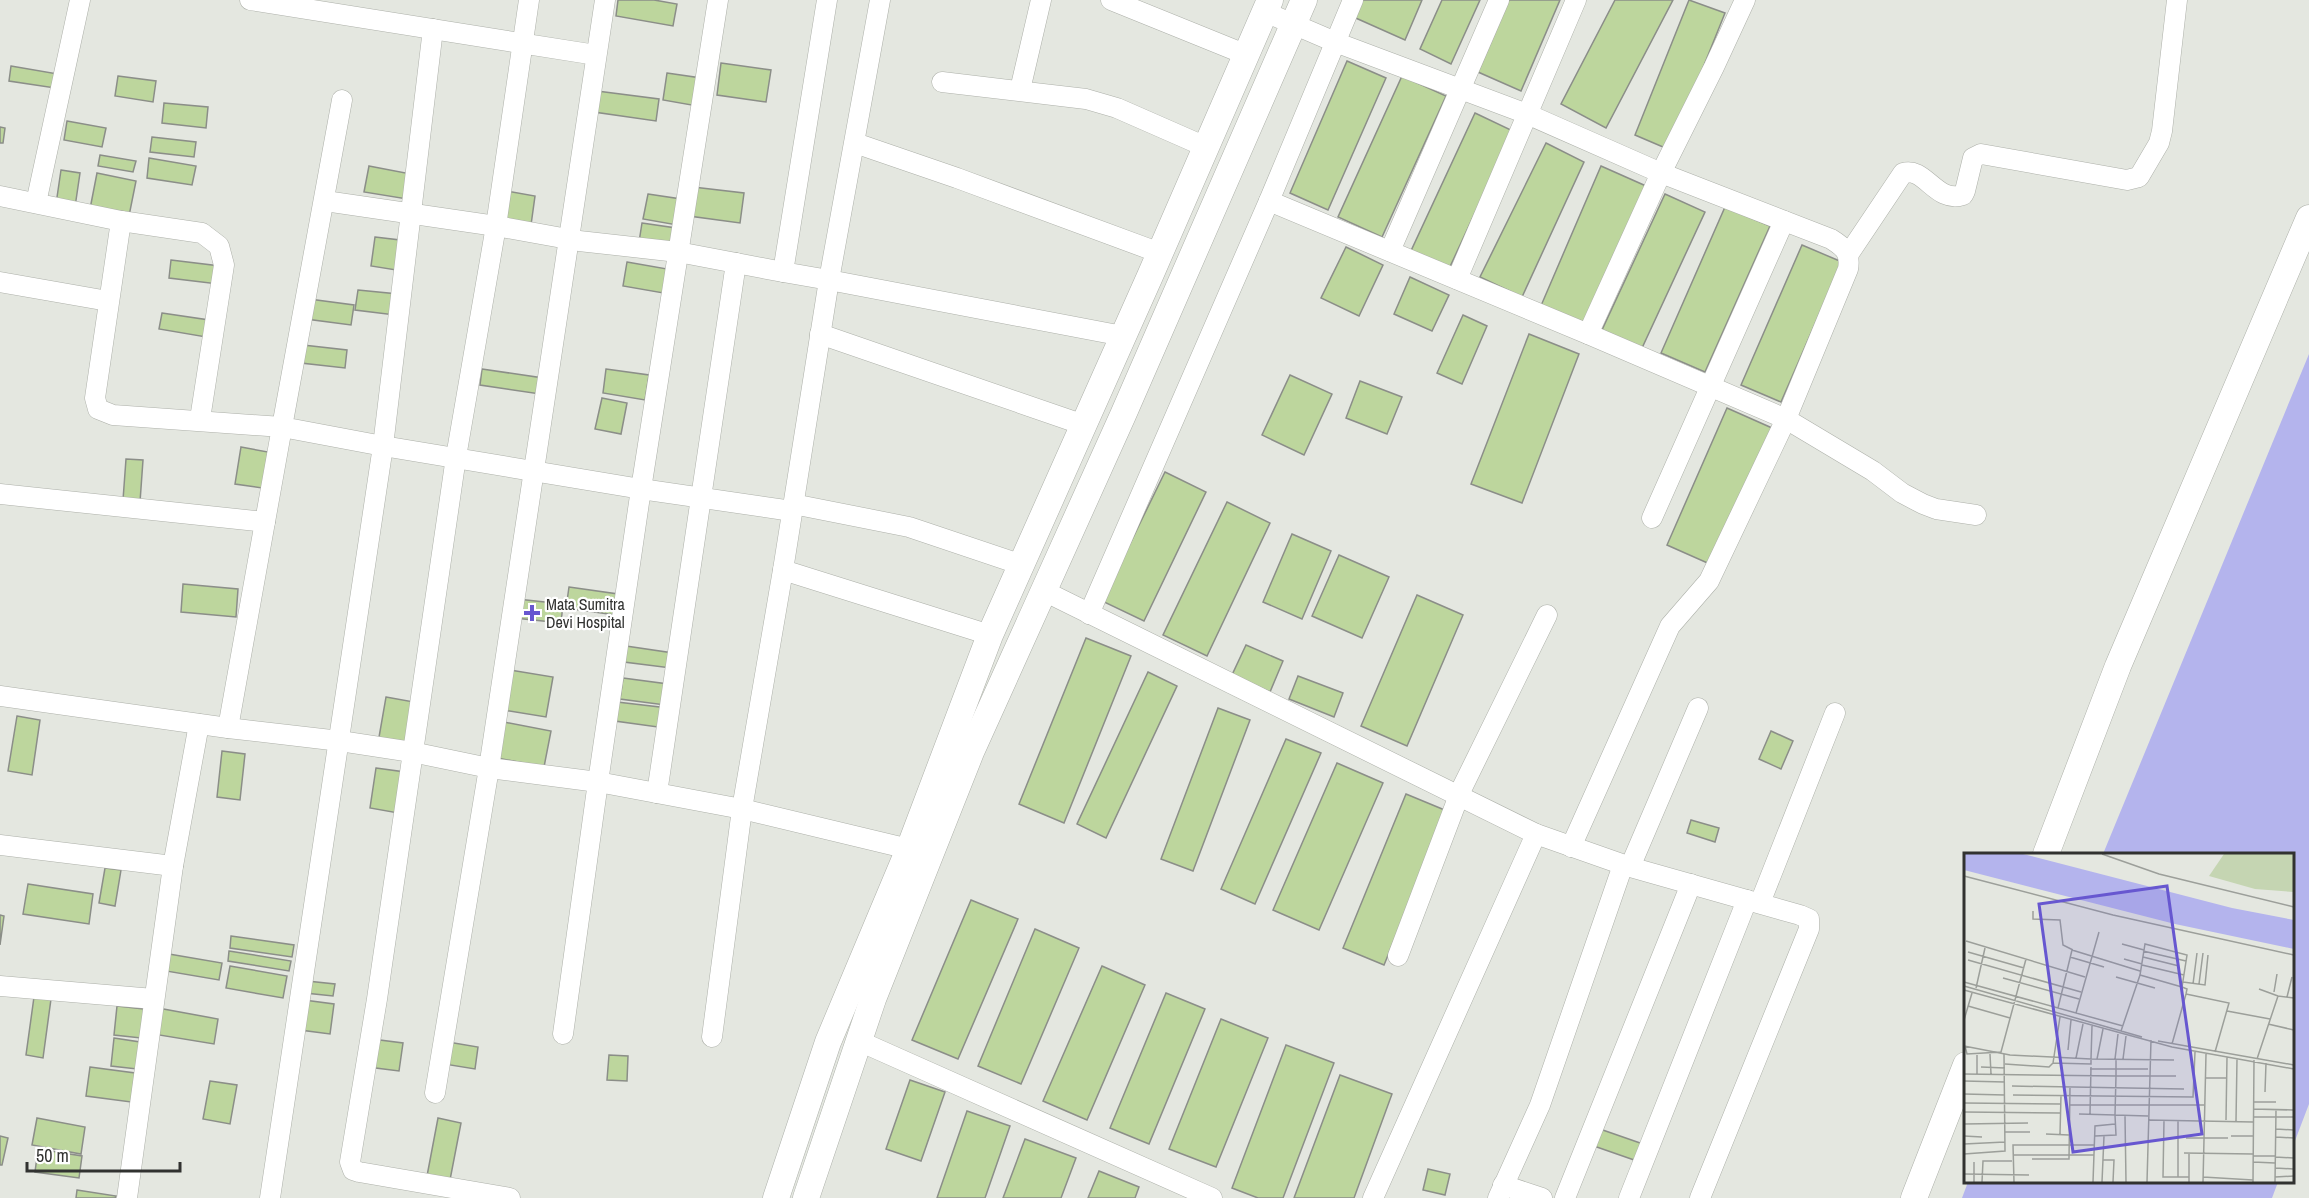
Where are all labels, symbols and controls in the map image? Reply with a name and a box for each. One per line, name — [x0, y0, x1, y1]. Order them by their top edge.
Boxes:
place label: Mata Sumitra Devi Hospital — [546, 593, 625, 633]
marker: Mata Sumitra Devi Hospital — [523, 604, 541, 622]
inset map — [1964, 853, 2294, 1183]
scale bar — [27, 1135, 180, 1173]
text: 50 m — [36, 1143, 69, 1168]

